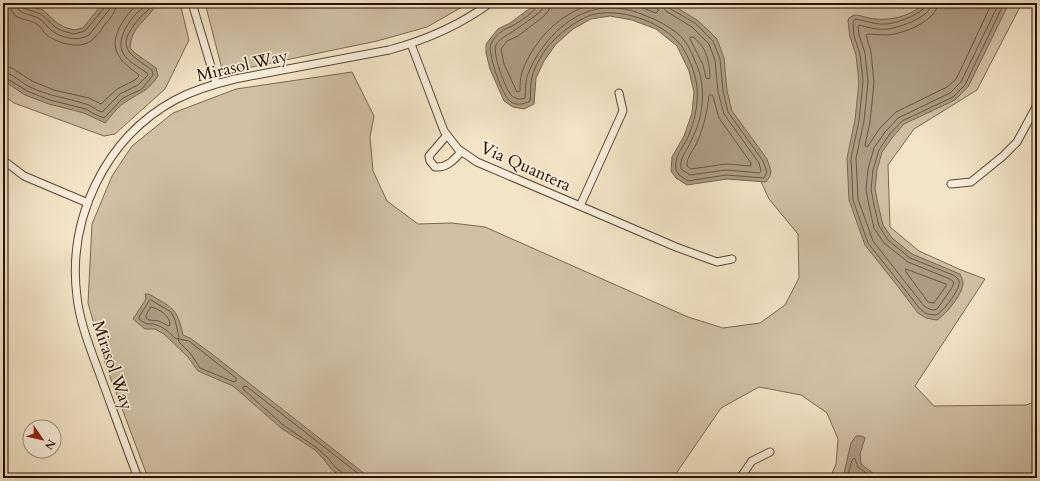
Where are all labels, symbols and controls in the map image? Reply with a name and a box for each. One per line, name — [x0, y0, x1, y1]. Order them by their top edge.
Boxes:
street label: Mirasol Way — [194, 44, 290, 87]
street label: Via Quantera — [477, 136, 575, 197]
street label: Mirasol Way — [86, 317, 139, 413]
north arrow — [22, 419, 62, 459]
text: N — [41, 436, 59, 453]

